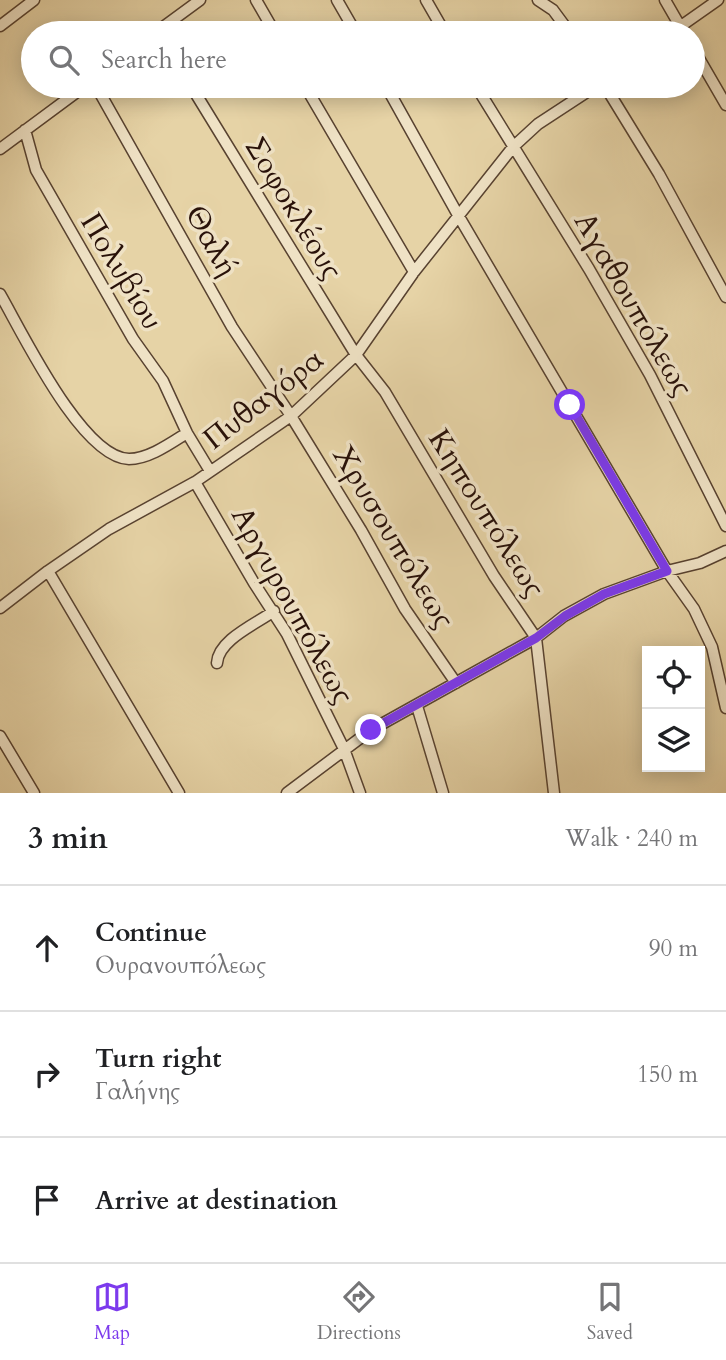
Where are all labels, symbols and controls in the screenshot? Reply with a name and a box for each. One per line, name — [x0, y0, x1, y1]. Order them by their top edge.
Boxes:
search box — [21, 21, 705, 98]
icon: search — [45, 41, 83, 79]
text: Search here — [101, 42, 227, 77]
street label: Σοφοκλέους — [235, 129, 352, 287]
street label: Θαλή — [175, 198, 248, 285]
street label: Πολυβίου — [71, 205, 173, 337]
street label: Αγαθουπόλεως — [564, 205, 703, 404]
street label: Πυθαγόρα — [195, 340, 332, 459]
route start — [554, 389, 585, 420]
street label: Κηπουπόλεως — [418, 421, 555, 605]
street label: Χρυσουπόλεως — [323, 438, 464, 636]
street label: Αργυρουπόλεως — [221, 499, 364, 711]
map controls — [642, 646, 705, 772]
button: locate — [642, 646, 705, 709]
button: layers — [642, 709, 705, 772]
route end — [355, 714, 386, 745]
text: 3 min — [28, 818, 108, 859]
text: Walk · 240 m — [565, 823, 698, 854]
text: Continue — [95, 915, 207, 950]
icon: ahead — [28, 929, 66, 967]
text: 90 m — [649, 933, 698, 964]
text: Ουρανουπόλεως — [95, 950, 266, 981]
text: Turn right — [95, 1041, 222, 1076]
icon: right — [28, 1055, 66, 1093]
text: 150 m — [637, 1059, 698, 1090]
text: Γαλήνης — [95, 1076, 180, 1107]
icon: arrive — [28, 1181, 66, 1219]
text: Arrive at destination — [95, 1183, 338, 1218]
tab: Map — [93, 1278, 131, 1346]
tab: Directions — [317, 1278, 401, 1346]
tab: Saved — [587, 1278, 633, 1346]

